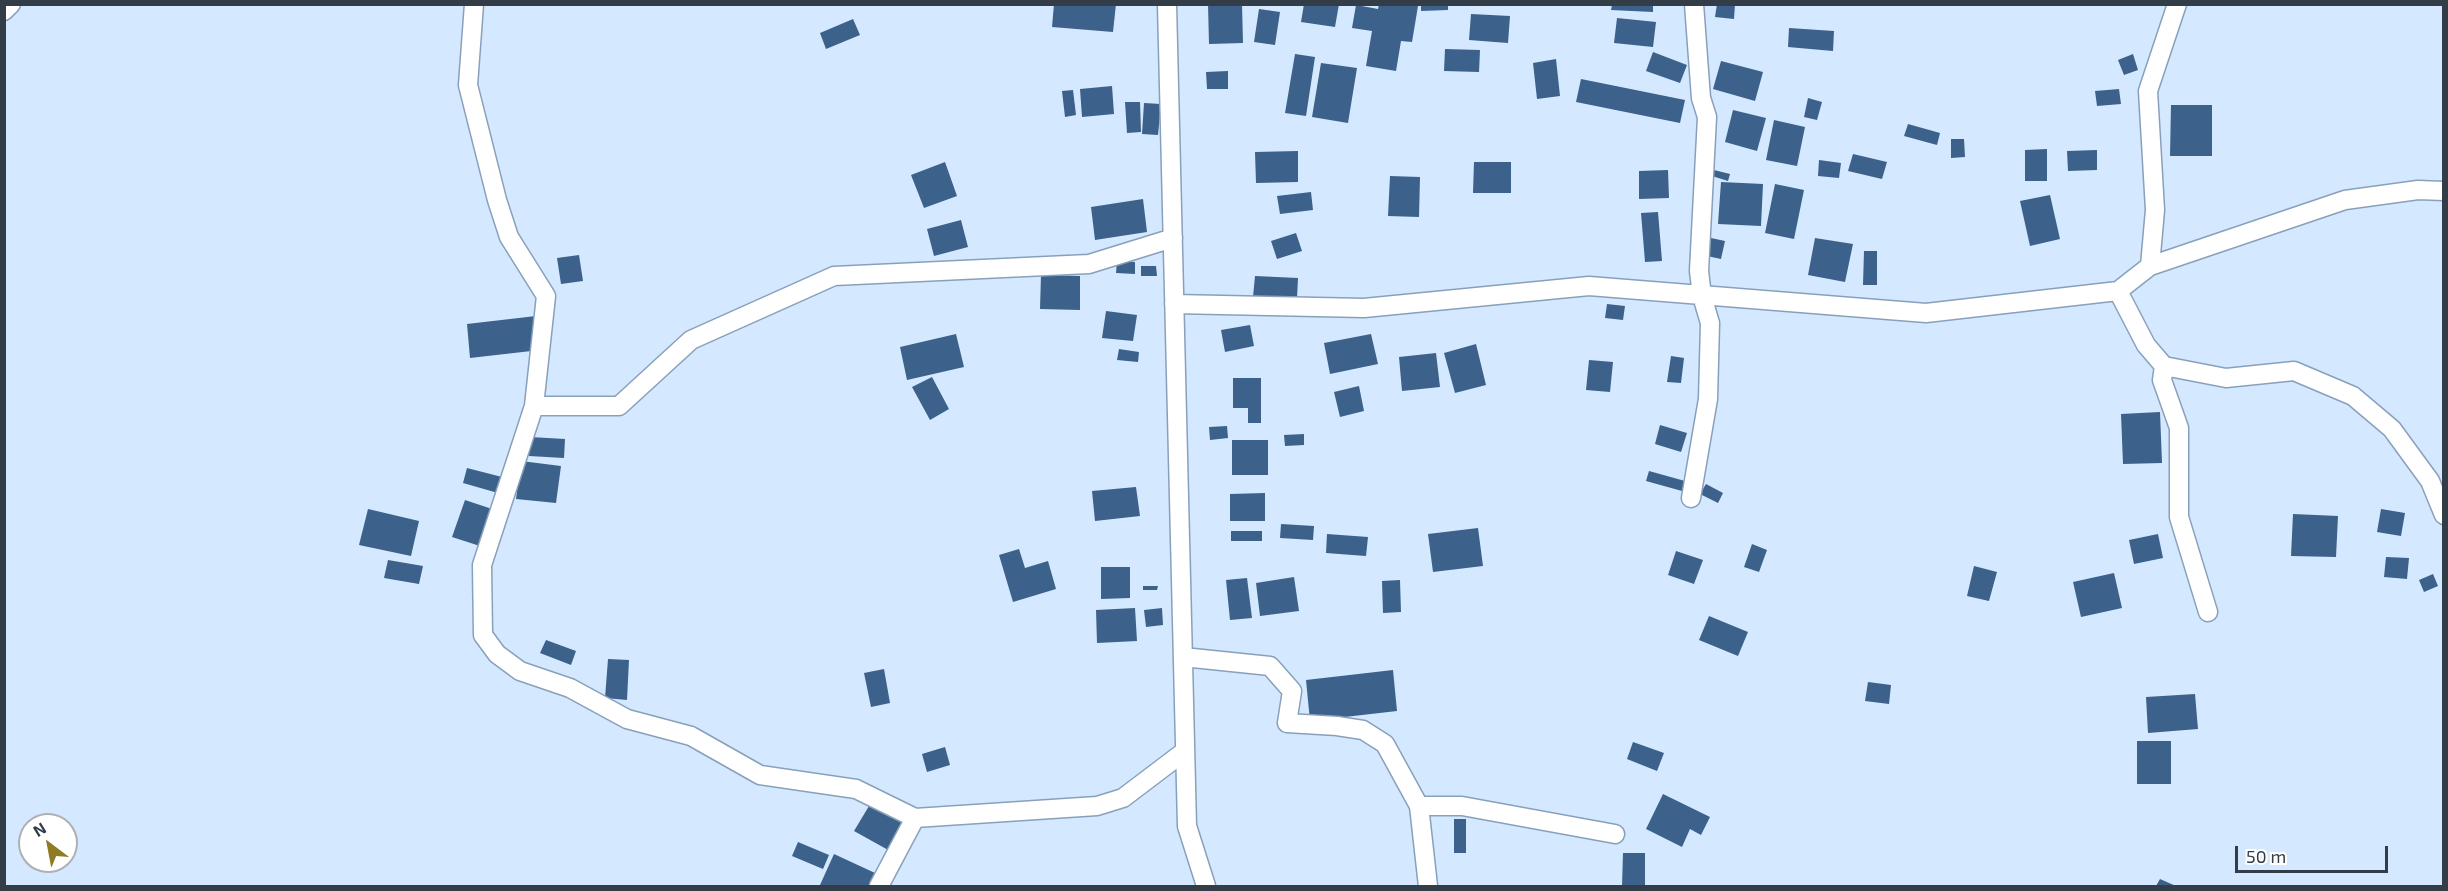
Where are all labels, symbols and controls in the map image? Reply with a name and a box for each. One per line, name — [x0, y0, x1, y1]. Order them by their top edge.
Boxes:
north arrow — [18, 813, 78, 873]
text: N — [29, 818, 49, 840]
scale bar — [2238, 834, 2391, 872]
text: 50 m — [2246, 845, 2286, 867]

